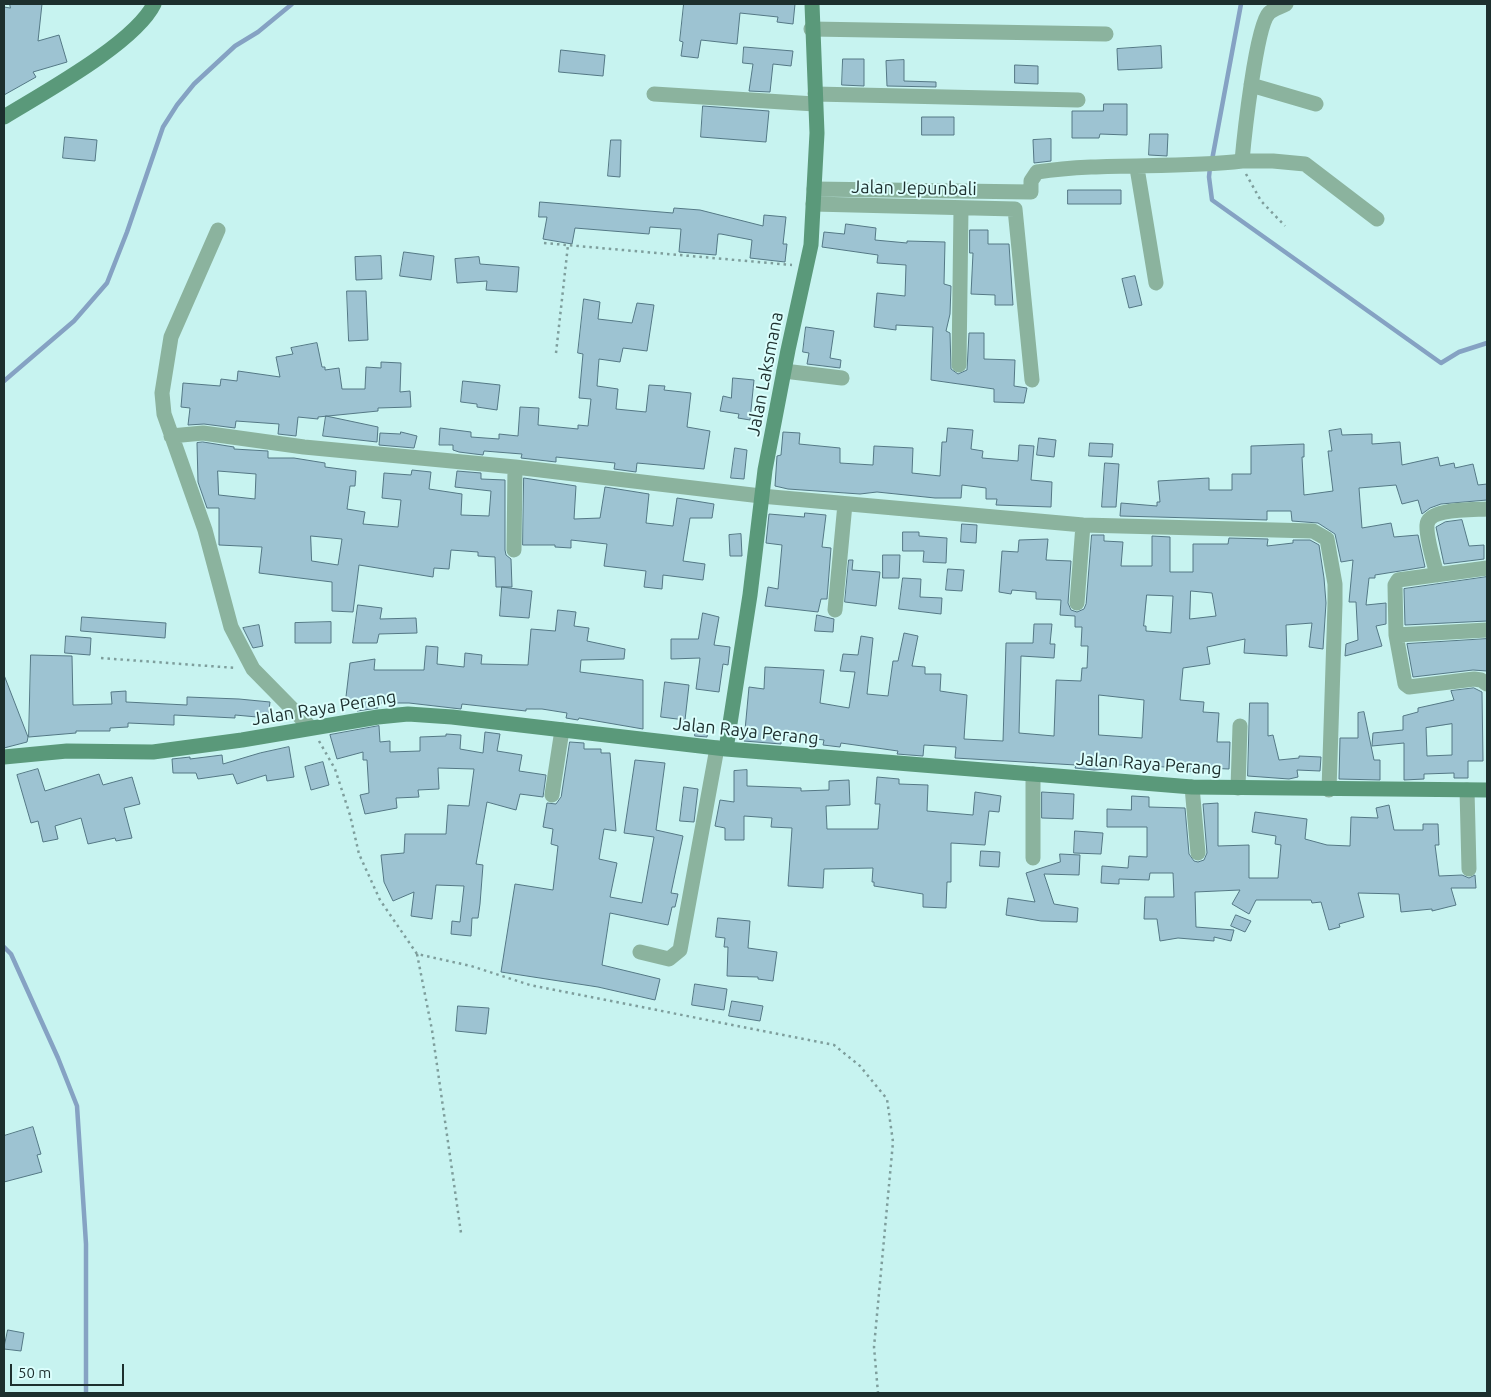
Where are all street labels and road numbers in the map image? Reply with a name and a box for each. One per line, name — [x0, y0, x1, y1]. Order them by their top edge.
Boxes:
street label: Jalan Jepunbali — [851, 176, 977, 200]
street label: Jalan Laksmana — [742, 310, 788, 438]
street label: Jalan Raya Perang — [250, 686, 398, 730]
street label: Jalan Raya Perang — [672, 713, 820, 749]
street label: Jalan Raya Perang — [1075, 748, 1223, 780]

